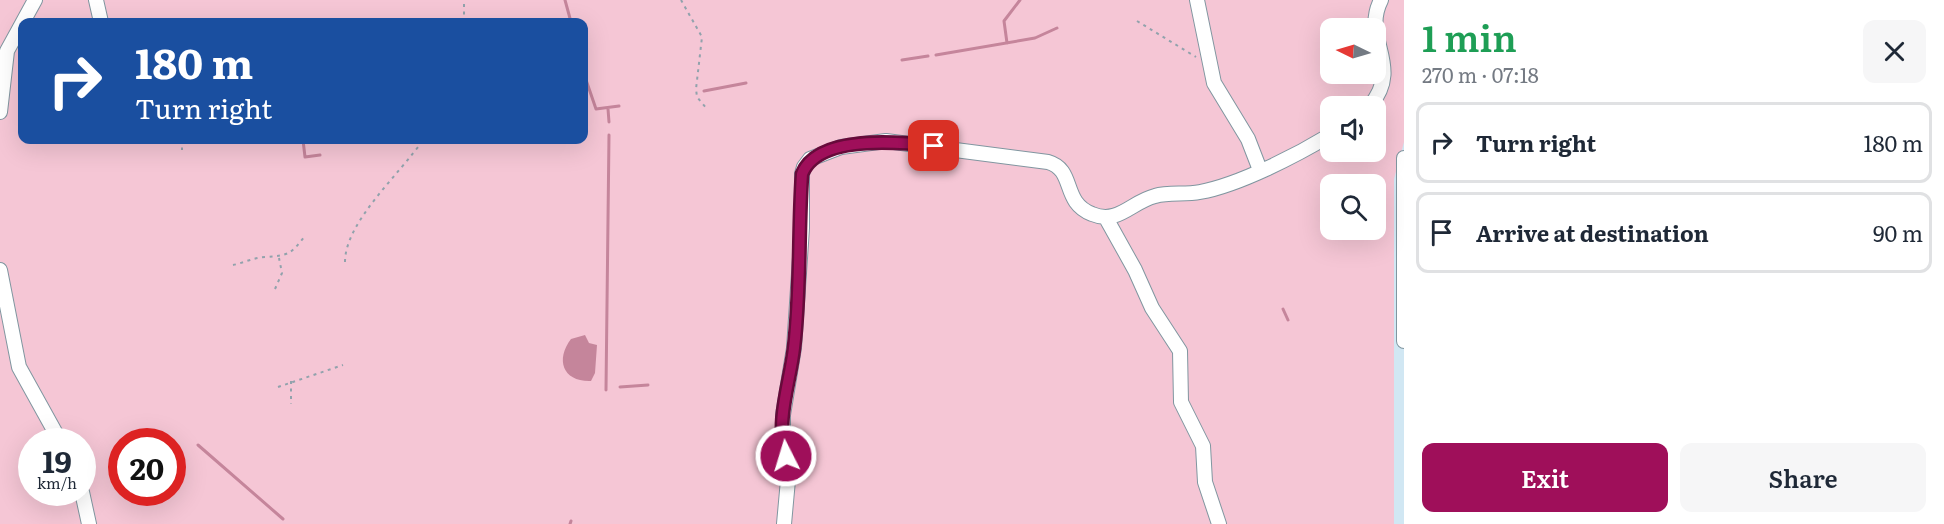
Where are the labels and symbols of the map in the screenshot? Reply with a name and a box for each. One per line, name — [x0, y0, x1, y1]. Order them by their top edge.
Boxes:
north arrow — [1320, 18, 1386, 84]
pin — [908, 120, 959, 171]
position arrow — [754, 424, 818, 488]
speed limit sign: 20 — [108, 428, 186, 506]

